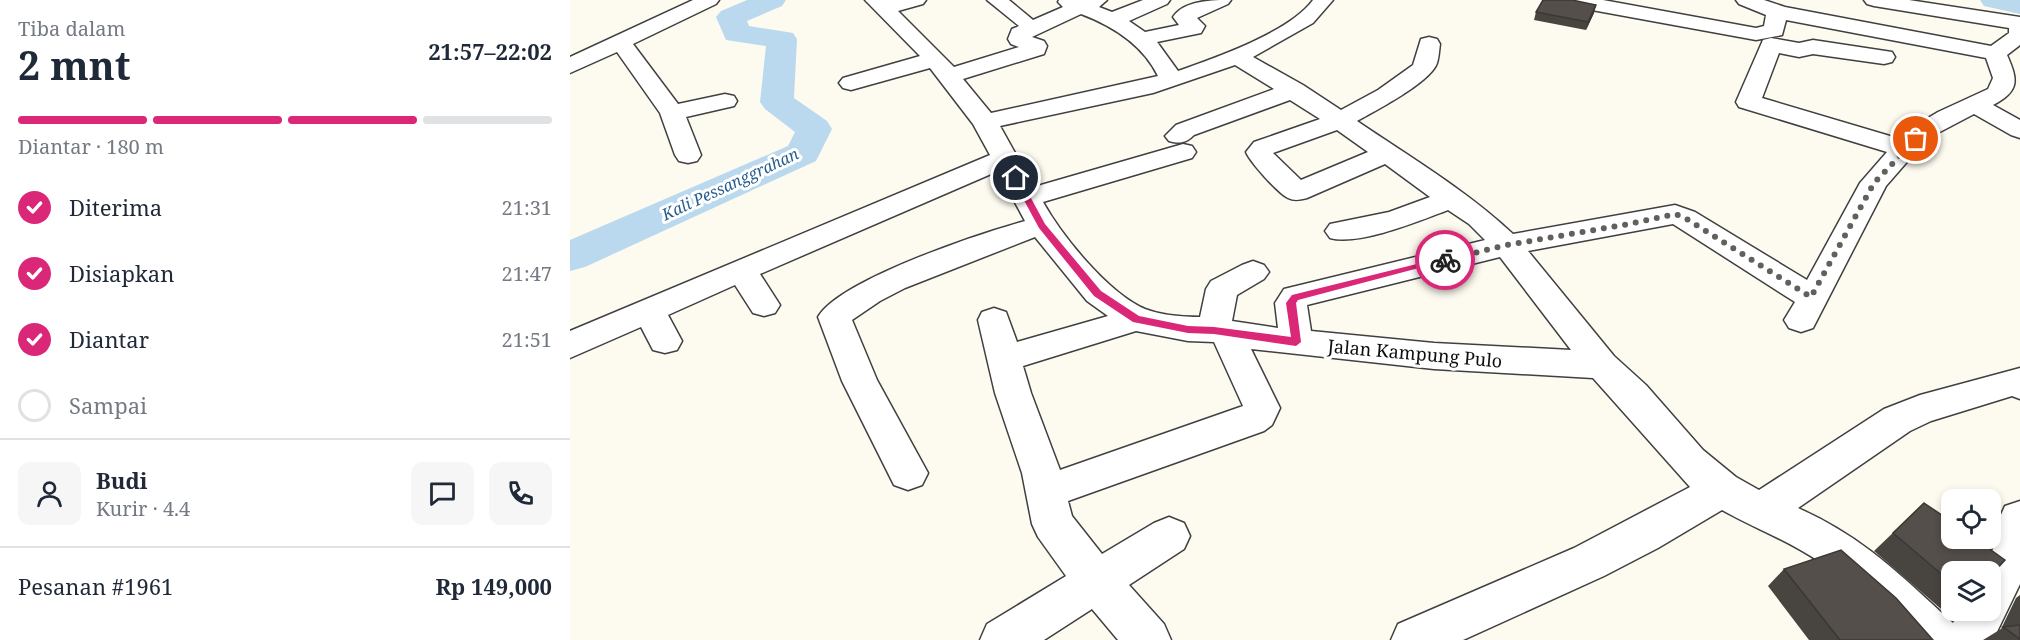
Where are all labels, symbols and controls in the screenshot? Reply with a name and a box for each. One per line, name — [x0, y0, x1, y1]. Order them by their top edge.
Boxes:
text: Tiba dalam — [18, 15, 125, 42]
text: 21:57–22:02 — [428, 36, 552, 66]
text: 2 mnt — [18, 38, 130, 91]
pin — [1890, 113, 1941, 164]
icon: bag — [1899, 122, 1932, 155]
text: Diantar · 180 m — [18, 133, 164, 160]
water label: Kali Pessanggrahan — [657, 142, 802, 226]
pin — [990, 152, 1041, 203]
icon: home — [999, 161, 1032, 194]
icon: check — [18, 191, 51, 224]
text: Diterima — [69, 192, 162, 222]
text: 21:31 — [502, 194, 552, 221]
courier — [1415, 230, 1475, 290]
icon: bike — [1429, 244, 1462, 277]
icon: check — [18, 257, 51, 290]
text: Disiapkan — [69, 258, 174, 288]
text: 21:47 — [502, 260, 552, 287]
icon: check — [18, 323, 51, 356]
text: Diantar — [69, 324, 149, 354]
text: 21:51 — [502, 326, 552, 353]
street label: Jalan Kampung Pulo — [1326, 333, 1503, 373]
text: Sampai — [69, 390, 147, 420]
button: person — [18, 462, 81, 525]
button: chat — [411, 462, 474, 525]
button: phone — [489, 462, 552, 525]
text: Budi — [96, 465, 147, 495]
map controls — [1941, 489, 2001, 621]
button: locate — [1941, 489, 2001, 549]
text: Kurir · 4.4 — [96, 495, 190, 522]
button: layers — [1941, 561, 2001, 621]
text: Pesanan #1961 — [18, 571, 173, 601]
text: Rp 149,000 — [435, 571, 552, 601]

